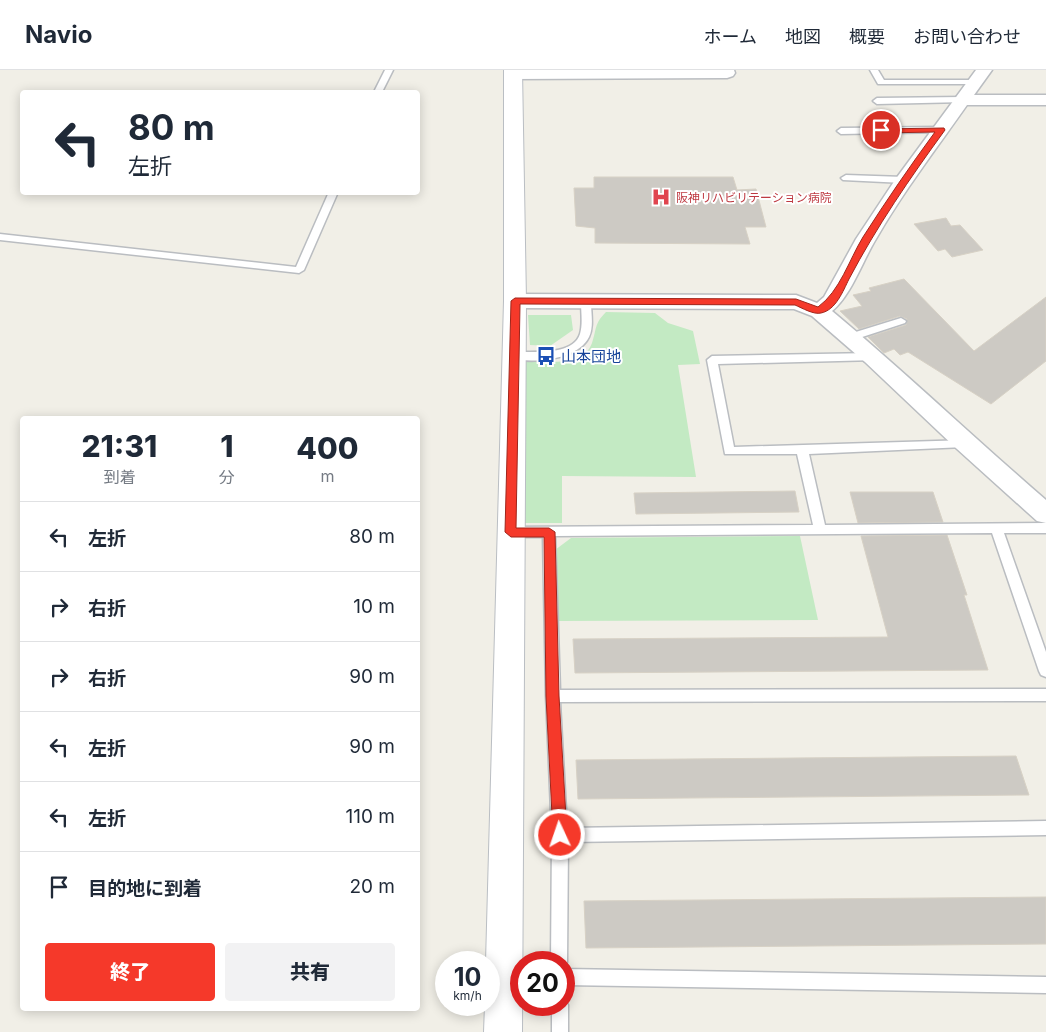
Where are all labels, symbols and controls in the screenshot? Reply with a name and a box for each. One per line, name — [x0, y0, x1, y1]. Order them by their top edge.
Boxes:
text: Navio — [25, 20, 92, 49]
text: ホーム — [704, 26, 757, 47]
text: 地図 — [785, 26, 821, 47]
text: 概要 — [849, 26, 885, 47]
text: お問い合わせ — [913, 26, 1021, 47]
text: 80 m — [128, 106, 215, 148]
pin — [860, 109, 902, 151]
icon: left — [45, 110, 110, 175]
icon: arrive — [867, 116, 895, 144]
text: 左折 — [128, 153, 172, 179]
hospital icon: 阪神リハビリテーション病院 — [650, 186, 672, 208]
place label: 阪神リハビリテーション病院 — [676, 190, 832, 205]
bus stop icon: 山本団地 — [535, 345, 557, 367]
place label: 山本団地 — [561, 347, 621, 366]
text: 21:31 — [81, 428, 157, 464]
text: 1 — [220, 428, 233, 464]
text: 400 — [296, 430, 359, 466]
text: m — [320, 466, 334, 486]
text: 到着 — [103, 467, 135, 487]
text: 分 — [219, 467, 235, 487]
icon: left — [45, 523, 73, 551]
text: 80 m — [349, 525, 395, 548]
text: 左折 — [88, 527, 126, 550]
icon: right — [45, 593, 73, 621]
text: 10 m — [353, 595, 395, 618]
text: 右折 — [88, 597, 126, 620]
icon: right — [45, 663, 73, 691]
text: 90 m — [349, 665, 395, 688]
text: 右折 — [88, 667, 126, 690]
icon: left — [45, 733, 73, 761]
text: 90 m — [349, 735, 395, 758]
text: 左折 — [88, 737, 126, 760]
icon: left — [45, 803, 73, 831]
text: 110 m — [346, 805, 395, 828]
text: 左折 — [88, 807, 126, 830]
position arrow — [533, 808, 585, 860]
icon: arrive — [45, 873, 73, 901]
text: 20 m — [349, 875, 395, 898]
text: 目的地に到着 — [88, 877, 202, 900]
button: 終了 — [45, 943, 215, 1001]
button: 共有 — [225, 943, 395, 1001]
speed limit sign: 20 — [510, 951, 575, 1016]
text: 10 — [454, 962, 481, 992]
text: km/h — [453, 988, 482, 1003]

